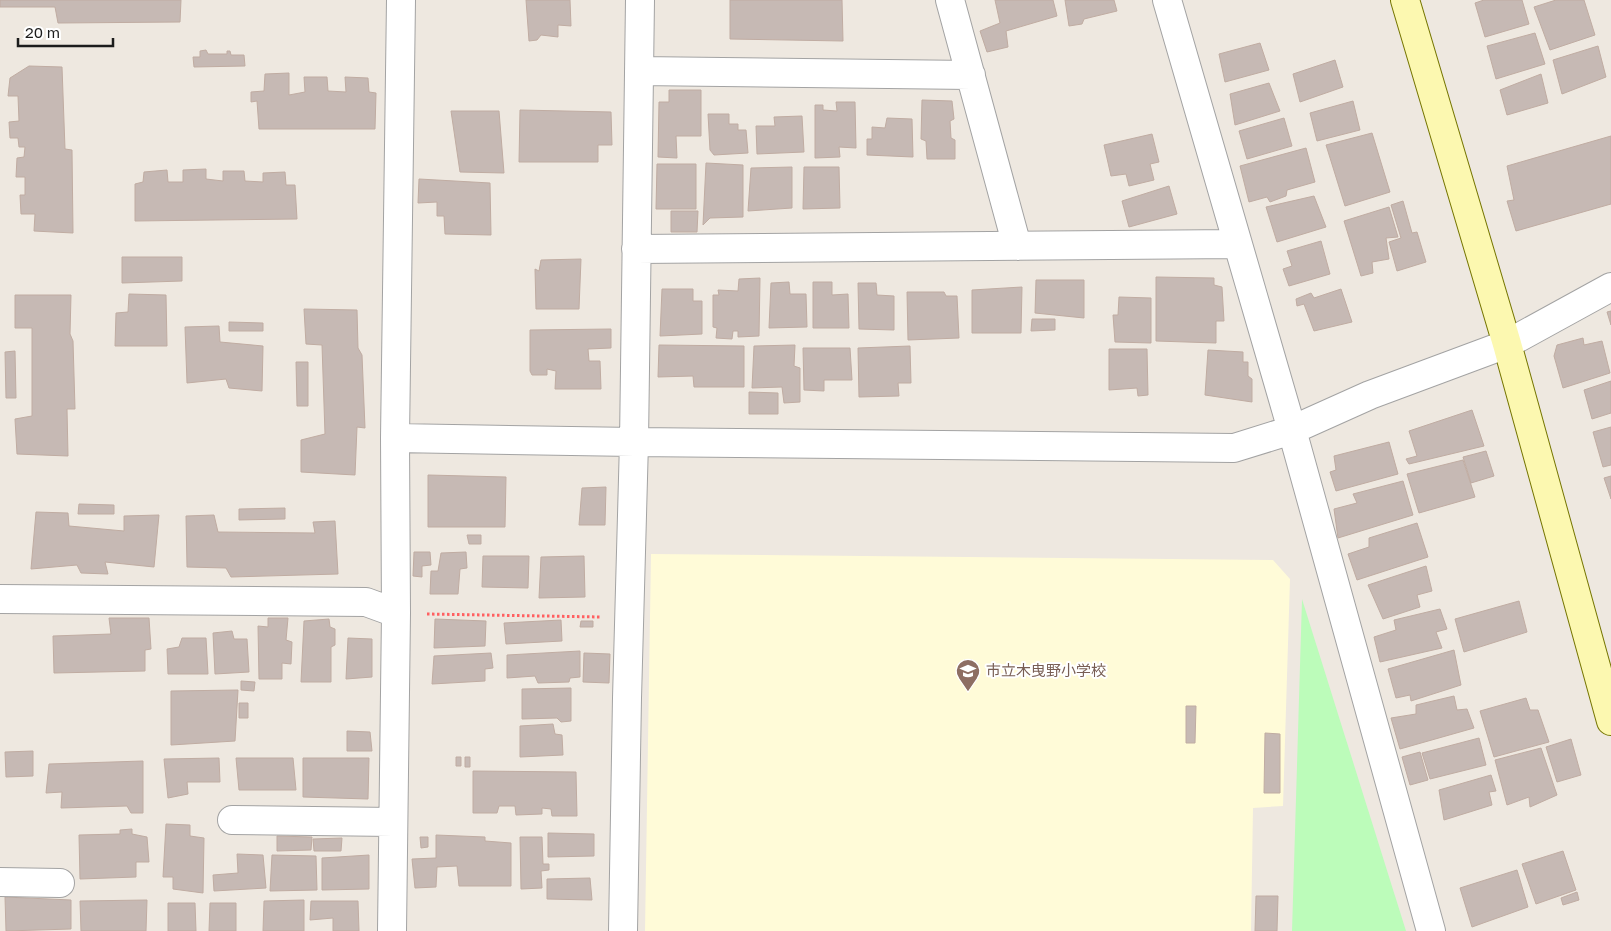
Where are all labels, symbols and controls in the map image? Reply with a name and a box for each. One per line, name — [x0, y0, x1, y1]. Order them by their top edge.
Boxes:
scale bar — [18, 15, 112, 47]
text: 20 m — [25, 23, 60, 41]
school or university icon: 市立木曳野小学校 — [955, 658, 981, 692]
place label: 市立木曳野小学校 — [986, 661, 1106, 679]

